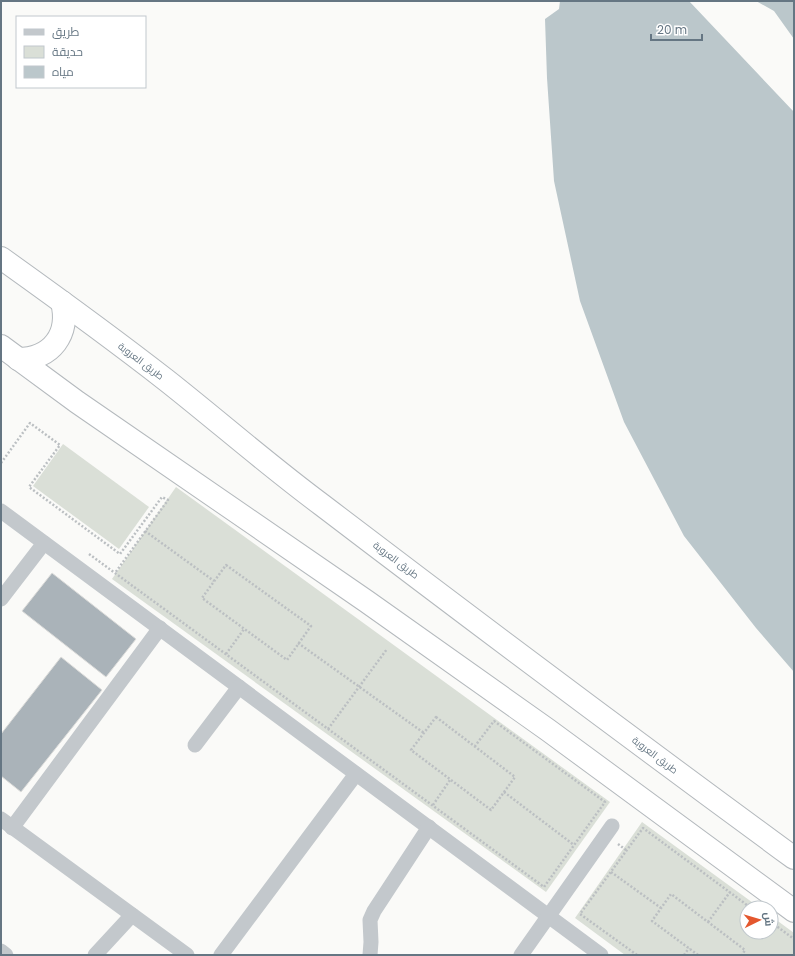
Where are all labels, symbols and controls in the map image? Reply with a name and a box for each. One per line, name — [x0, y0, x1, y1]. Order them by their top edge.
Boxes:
legend — [16, 16, 146, 88]
scale bar — [651, 16, 702, 42]
text: 20 m — [657, 21, 687, 38]
text: طريق — [52, 23, 80, 40]
text: حديقة — [52, 43, 83, 60]
text: مياه — [52, 63, 74, 80]
street label: طريق العروبة — [115, 339, 167, 383]
street label: طريق العروبة — [370, 538, 422, 582]
street label: طريق العروبة — [629, 733, 681, 777]
north arrow — [739, 900, 779, 940]
text: ش — [760, 911, 778, 927]

